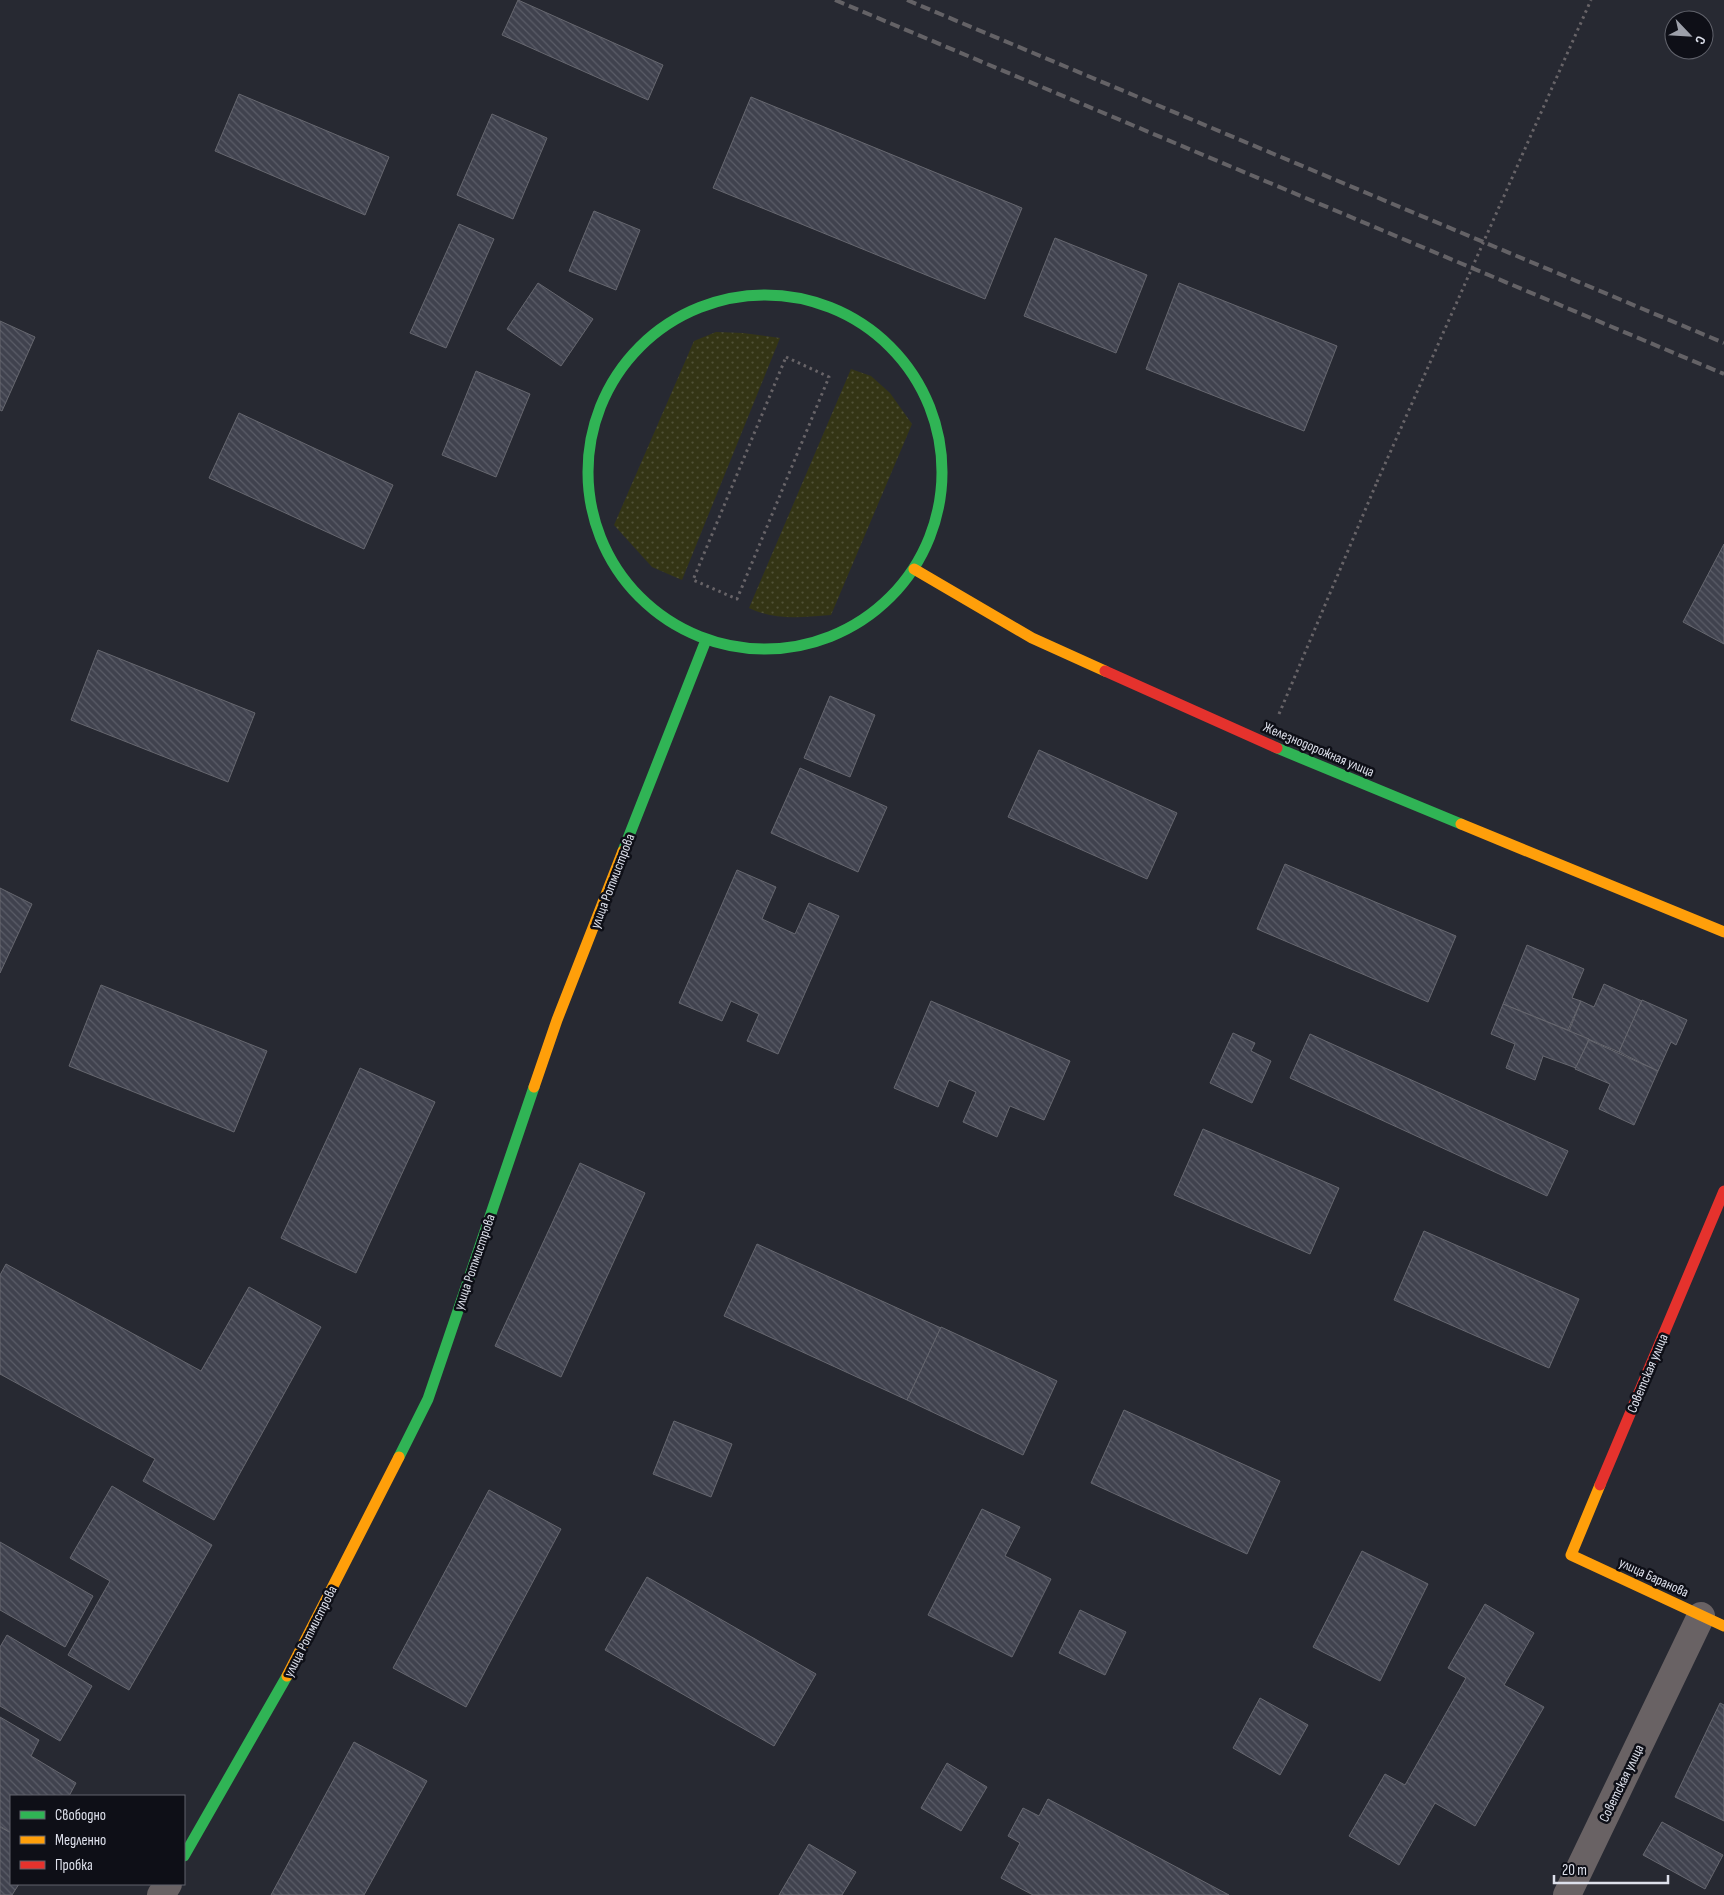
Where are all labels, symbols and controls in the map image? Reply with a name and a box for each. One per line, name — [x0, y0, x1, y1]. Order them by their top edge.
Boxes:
north arrow — [1664, 10, 1714, 60]
text: С — [1691, 33, 1710, 47]
street label: Железнодорожная улица — [1261, 718, 1377, 781]
street label: улица Ротмистрова — [587, 831, 638, 931]
street label: улица Ротмистрова — [450, 1212, 499, 1312]
street label: Советская улица — [1623, 1331, 1672, 1415]
street label: улица Баранова — [1616, 1554, 1691, 1601]
street label: улица Ротмистрова — [280, 1583, 341, 1680]
street label: Советская улица — [1595, 1742, 1648, 1825]
legend — [10, 1795, 185, 1885]
text: Свободно — [55, 1806, 106, 1825]
text: Медленно — [55, 1831, 106, 1850]
scale bar — [1554, 1852, 1668, 1884]
text: Пробка — [55, 1856, 93, 1875]
text: 20 m — [1562, 1861, 1587, 1880]

